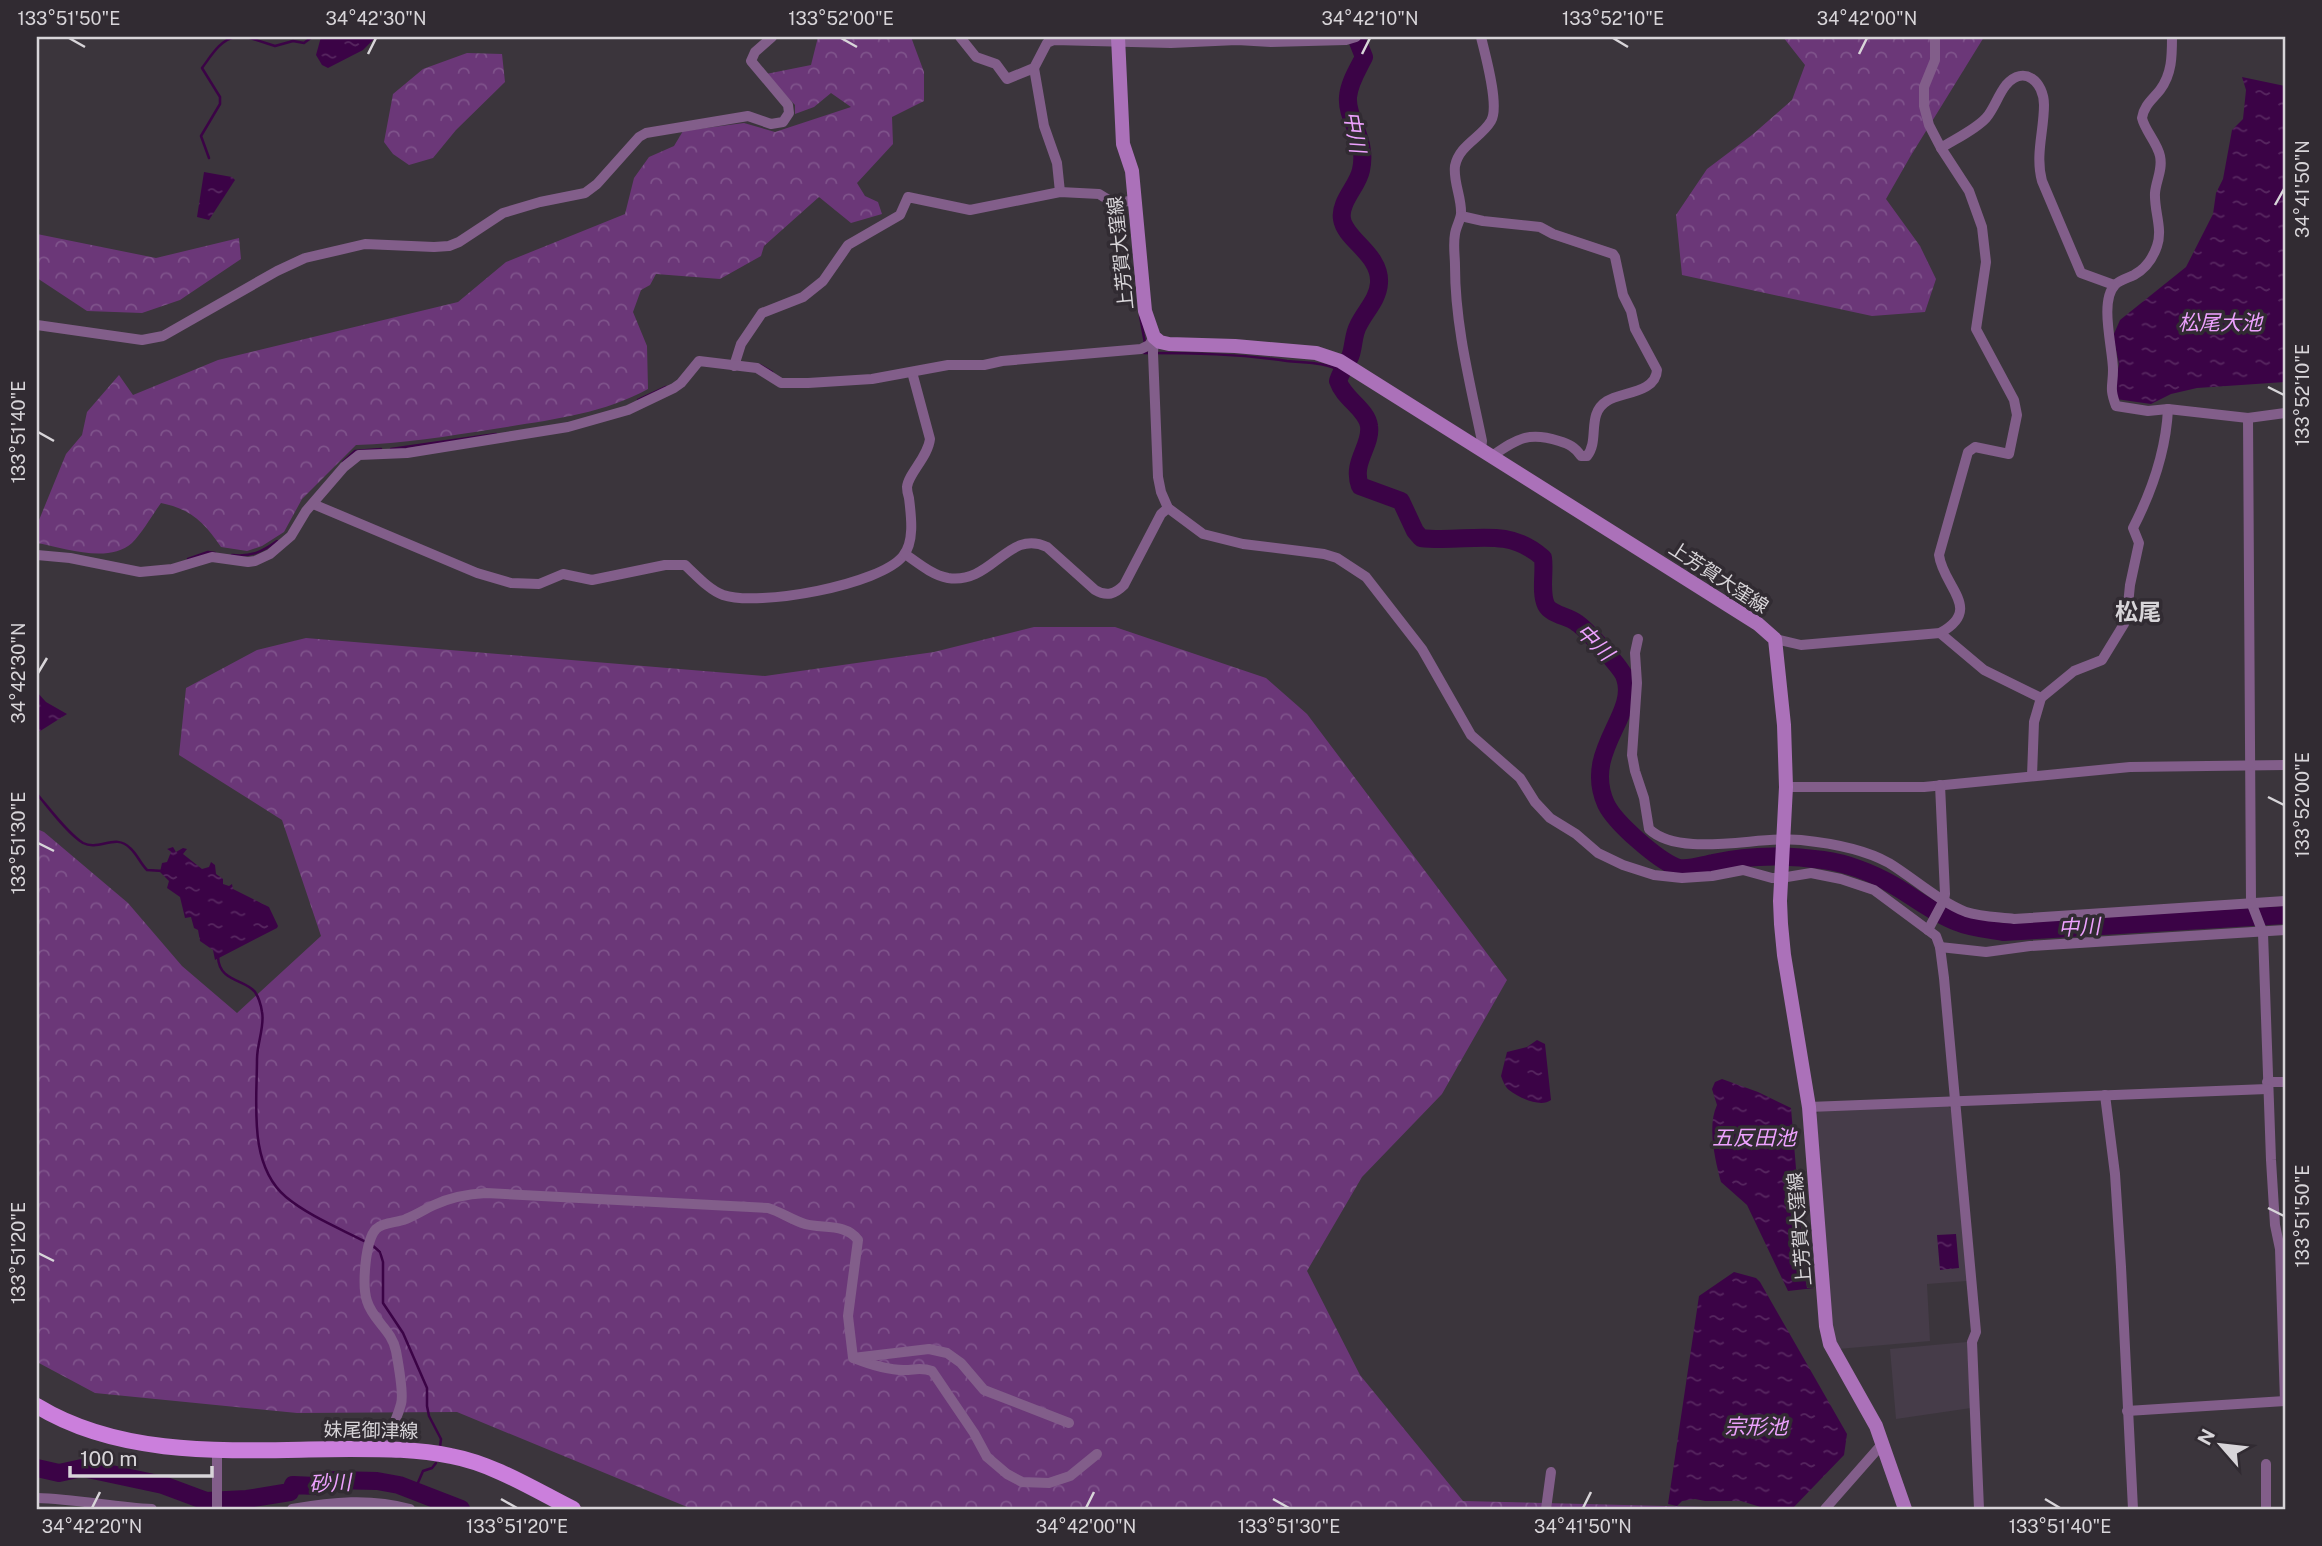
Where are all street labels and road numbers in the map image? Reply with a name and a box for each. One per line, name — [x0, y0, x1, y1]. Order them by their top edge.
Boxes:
street label: 上芳賀大窪線 — [1103, 195, 1137, 311]
street label: 上芳賀大窪線 — [1665, 537, 1773, 617]
street label: 上芳賀大窪線 — [1783, 1171, 1815, 1287]
street label: 妹尾御津線 — [323, 1418, 419, 1442]

